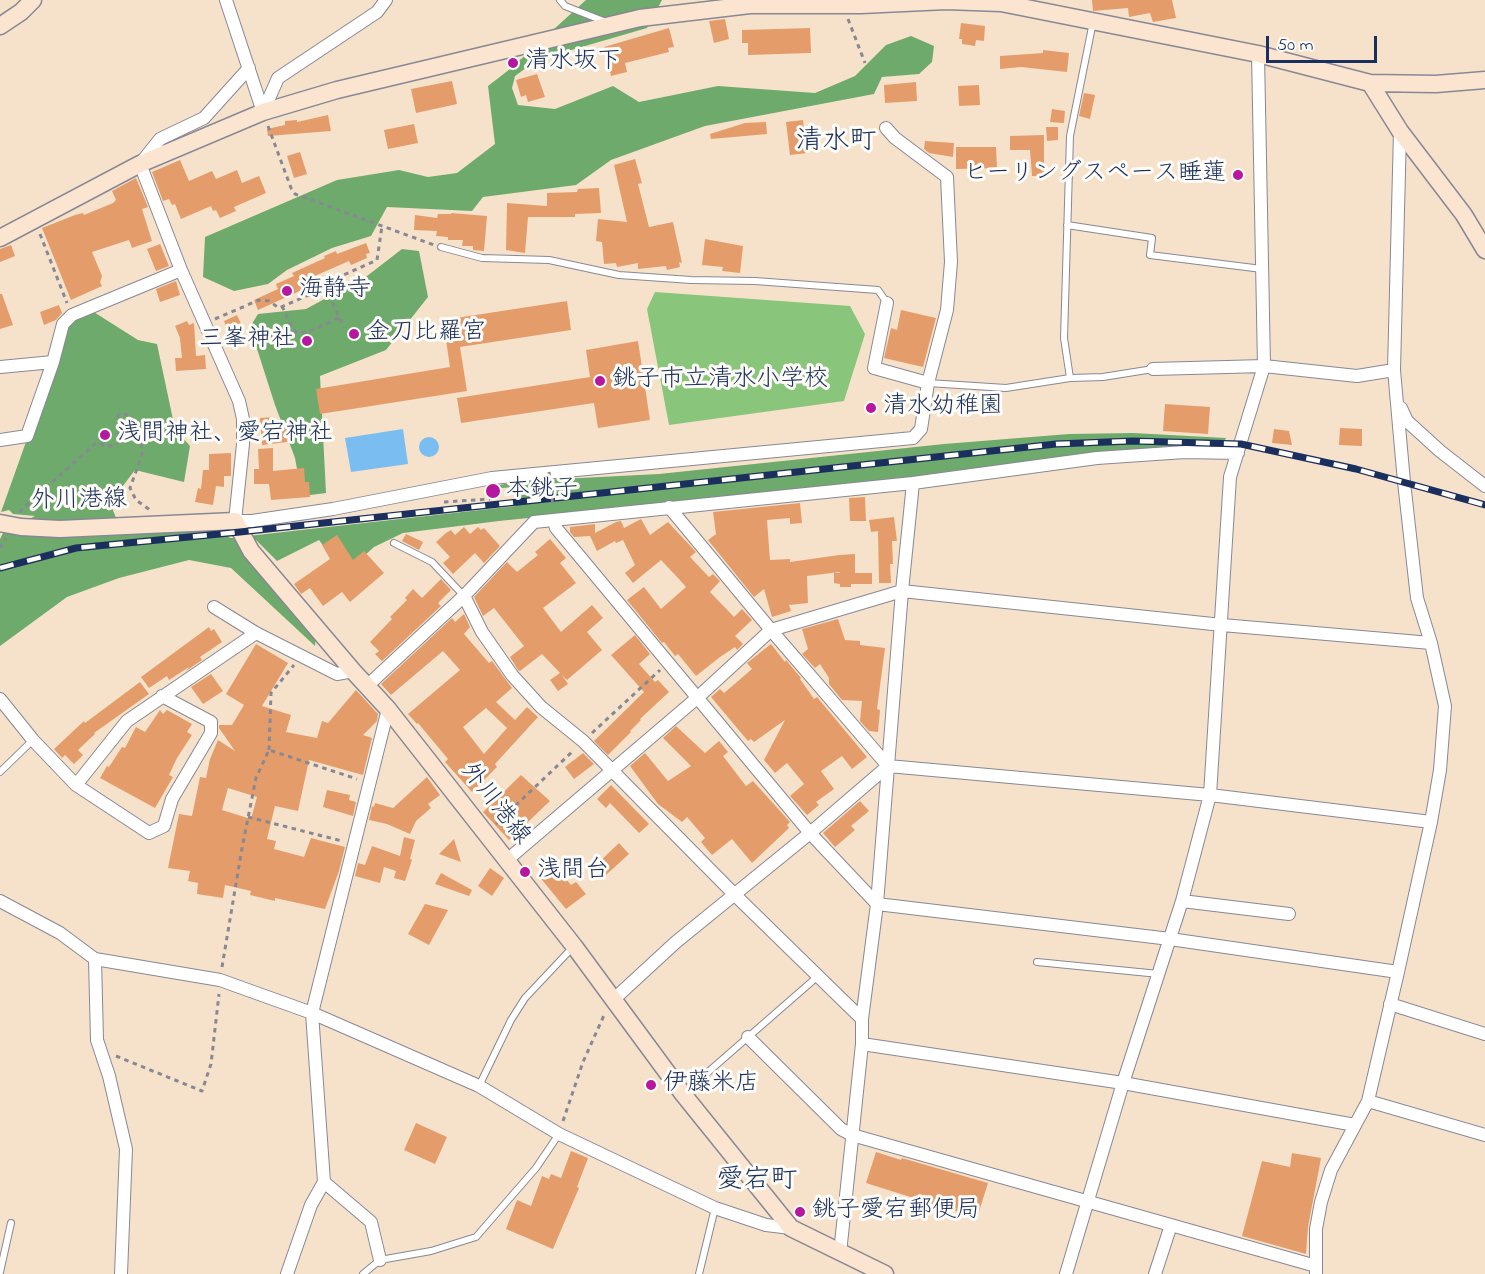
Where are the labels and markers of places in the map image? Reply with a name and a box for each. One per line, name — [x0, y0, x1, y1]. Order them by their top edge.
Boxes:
place label: 清水坂下 — [525, 49, 621, 77]
marker: 清水坂下 — [506, 56, 520, 70]
place label: ヒーリングスペース睡蓮 — [963, 161, 1226, 189]
marker: ヒーリングスペース睡蓮 — [1231, 168, 1245, 182]
place label: 海静寺 — [299, 277, 371, 305]
marker: 海静寺 — [280, 284, 294, 298]
place label: 金刀比羅宮 — [366, 320, 486, 348]
place label: 三峯神社 — [199, 327, 295, 355]
marker: 金刀比羅宮 — [347, 327, 361, 341]
marker: 三峯神社 — [300, 334, 314, 348]
place label: 銚子市立清水小学校 — [612, 367, 828, 395]
marker: 銚子市立清水小学校 — [593, 374, 607, 388]
place label: 清水幼稚園 — [883, 394, 1003, 422]
marker: 清水幼稚園 — [864, 401, 878, 415]
place label: 浅間神社、愛宕神社 — [117, 421, 333, 449]
marker: 浅間神社、愛宕神社 — [98, 428, 112, 442]
place label: 本銚子 — [506, 477, 578, 505]
marker: 本銚子 — [484, 482, 502, 500]
place label: 浅間台 — [537, 858, 609, 886]
marker: 浅間台 — [518, 865, 532, 879]
place label: 伊藤米店 — [663, 1071, 759, 1099]
marker: 伊藤米店 — [644, 1078, 658, 1092]
place label: 銚子愛宕郵便局 — [812, 1198, 980, 1226]
marker: 銚子愛宕郵便局 — [793, 1205, 807, 1219]

